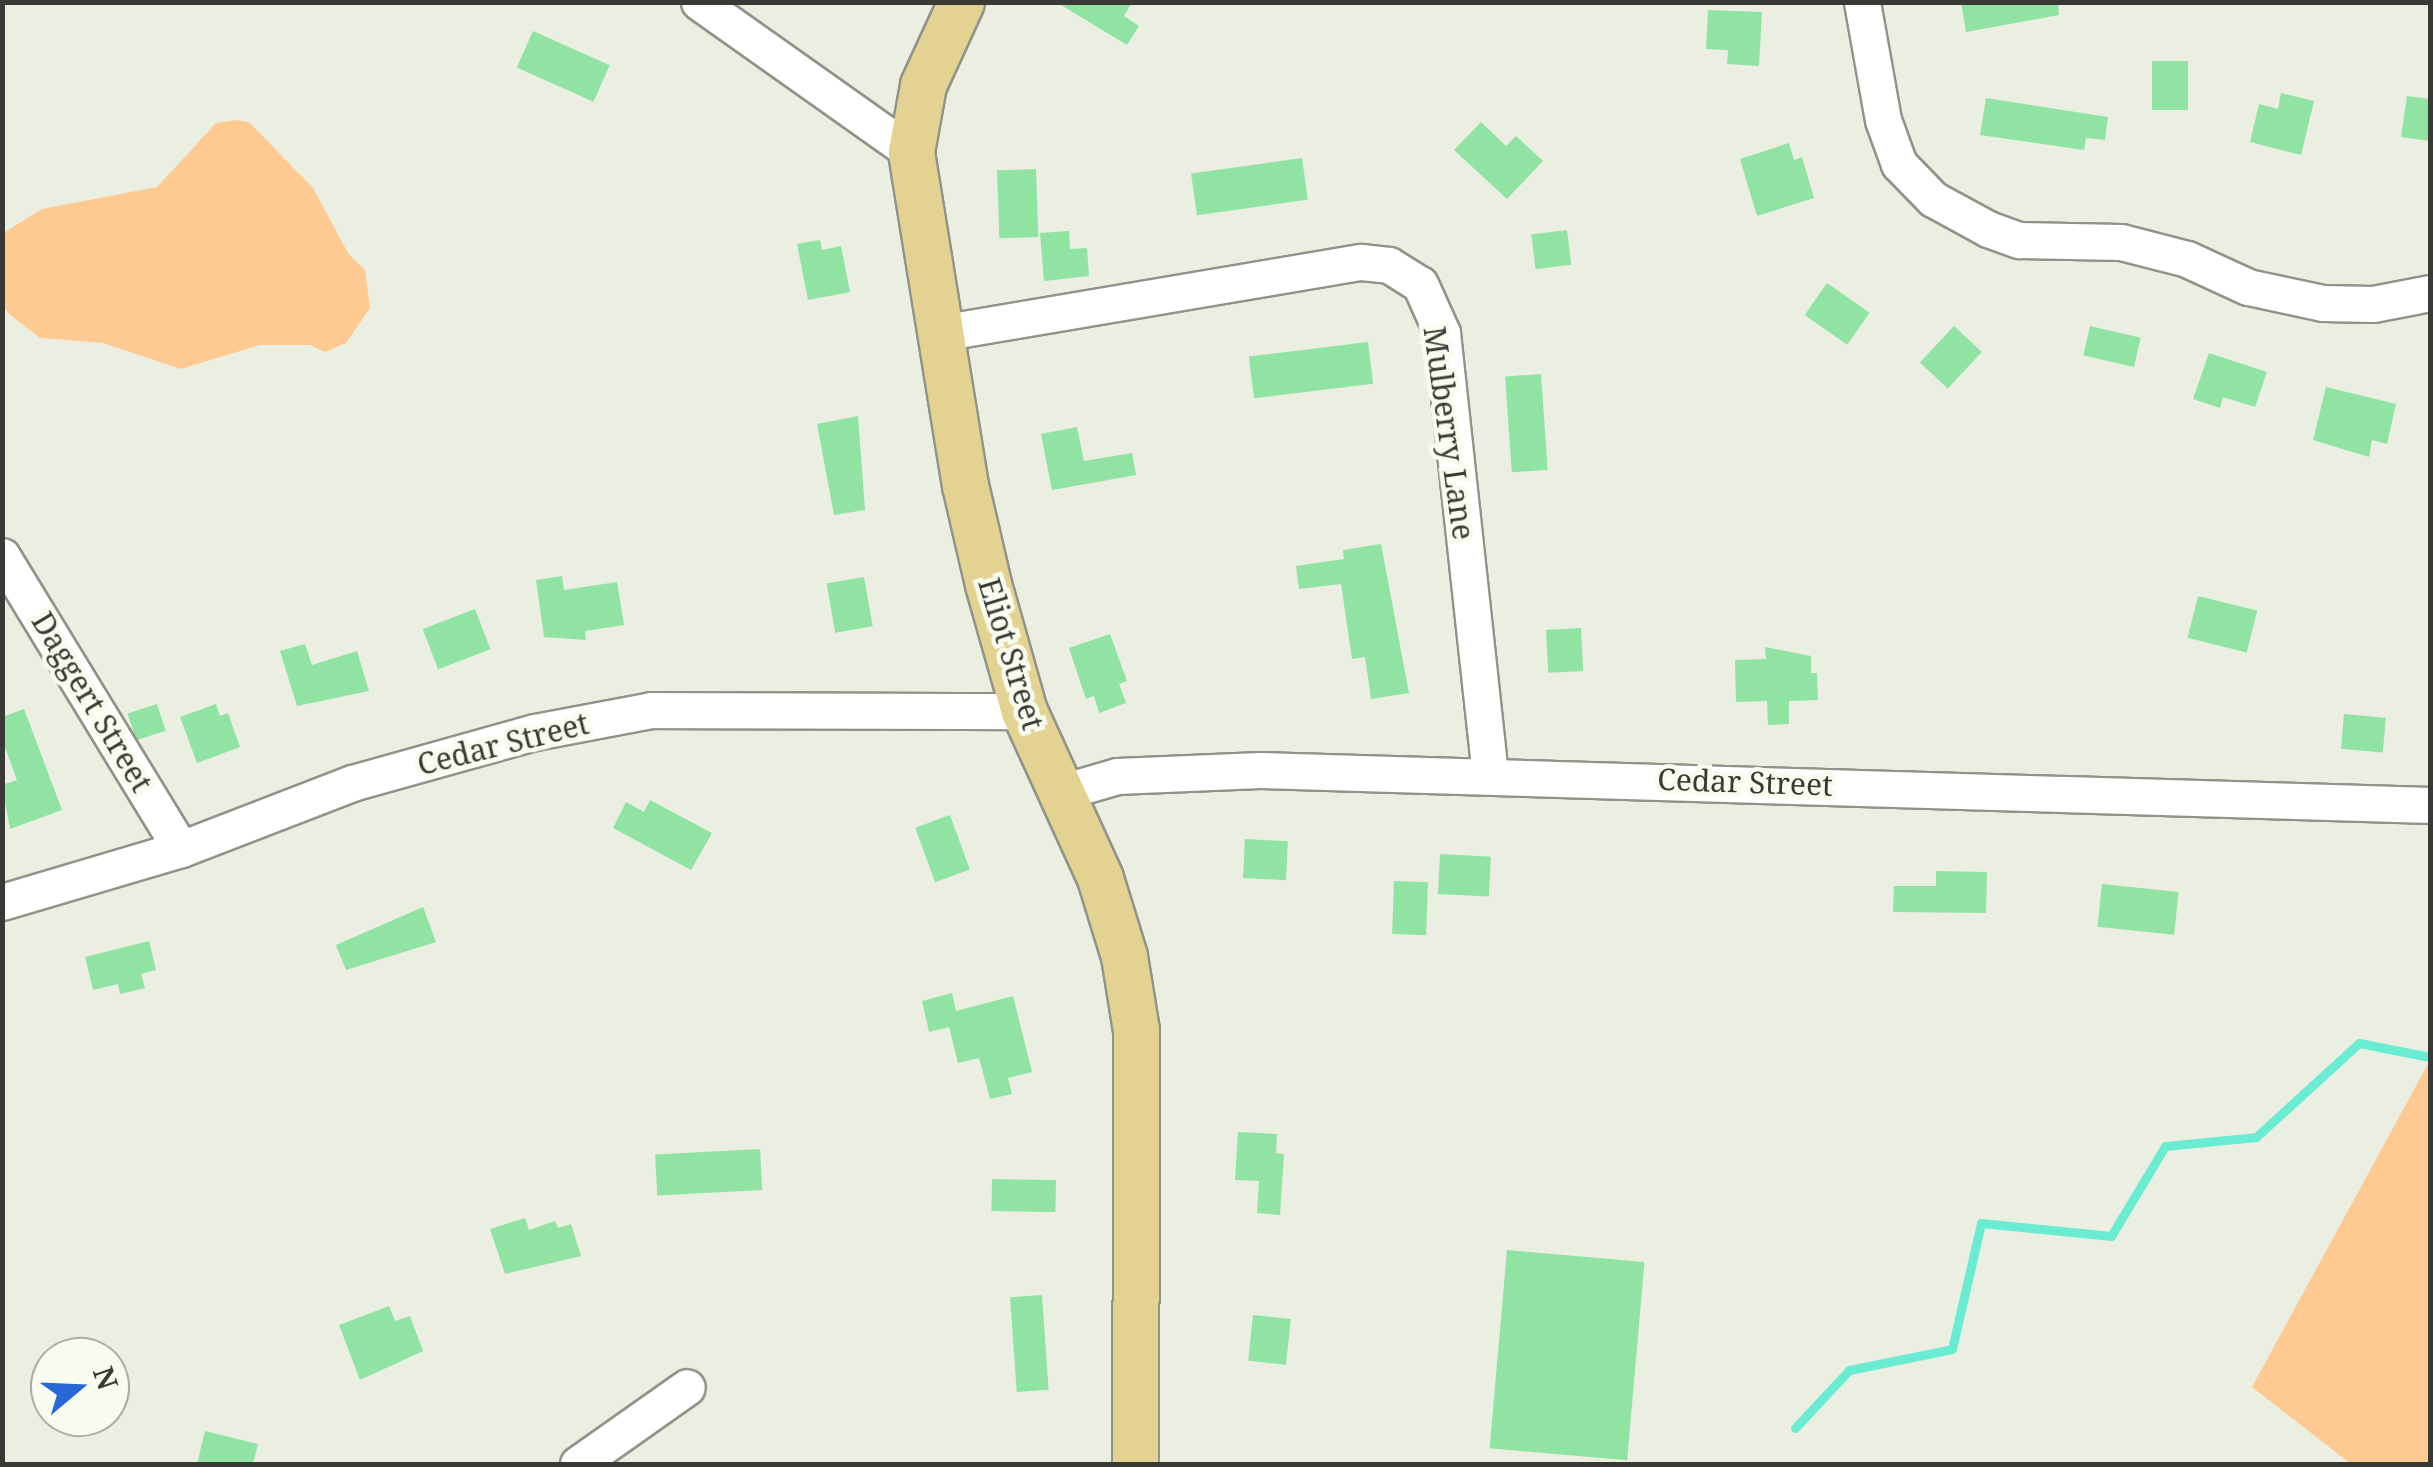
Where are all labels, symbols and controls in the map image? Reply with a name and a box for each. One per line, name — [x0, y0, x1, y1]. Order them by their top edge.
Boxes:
street label: Mulberry Lane — [1416, 324, 1482, 542]
street label: Eliot Street — [971, 574, 1051, 734]
street label: Daggert Street — [24, 606, 160, 798]
street label: Cedar Street — [414, 705, 592, 783]
street label: Cedar Street — [1657, 761, 1833, 803]
north arrow — [30, 1337, 130, 1437]
text: N — [85, 1361, 128, 1395]

